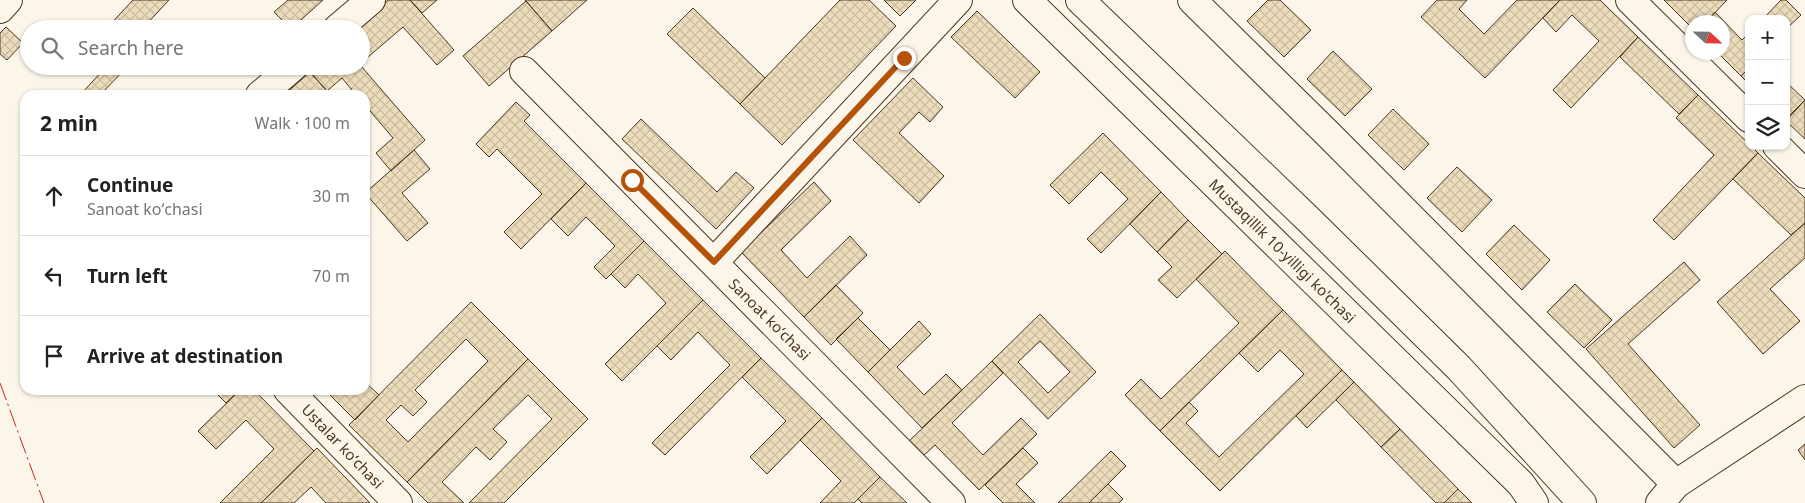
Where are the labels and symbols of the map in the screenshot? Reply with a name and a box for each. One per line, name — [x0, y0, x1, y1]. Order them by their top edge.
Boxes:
north arrow — [1685, 15, 1730, 60]
route end — [893, 47, 916, 70]
route start — [621, 169, 644, 192]
street label: Mustaqillik 10-yilligi ko'chasi — [1205, 174, 1361, 327]
street label: Sanoat koʻchasi — [725, 274, 815, 364]
street label: Ustalar koʻchasi — [298, 399, 388, 493]

